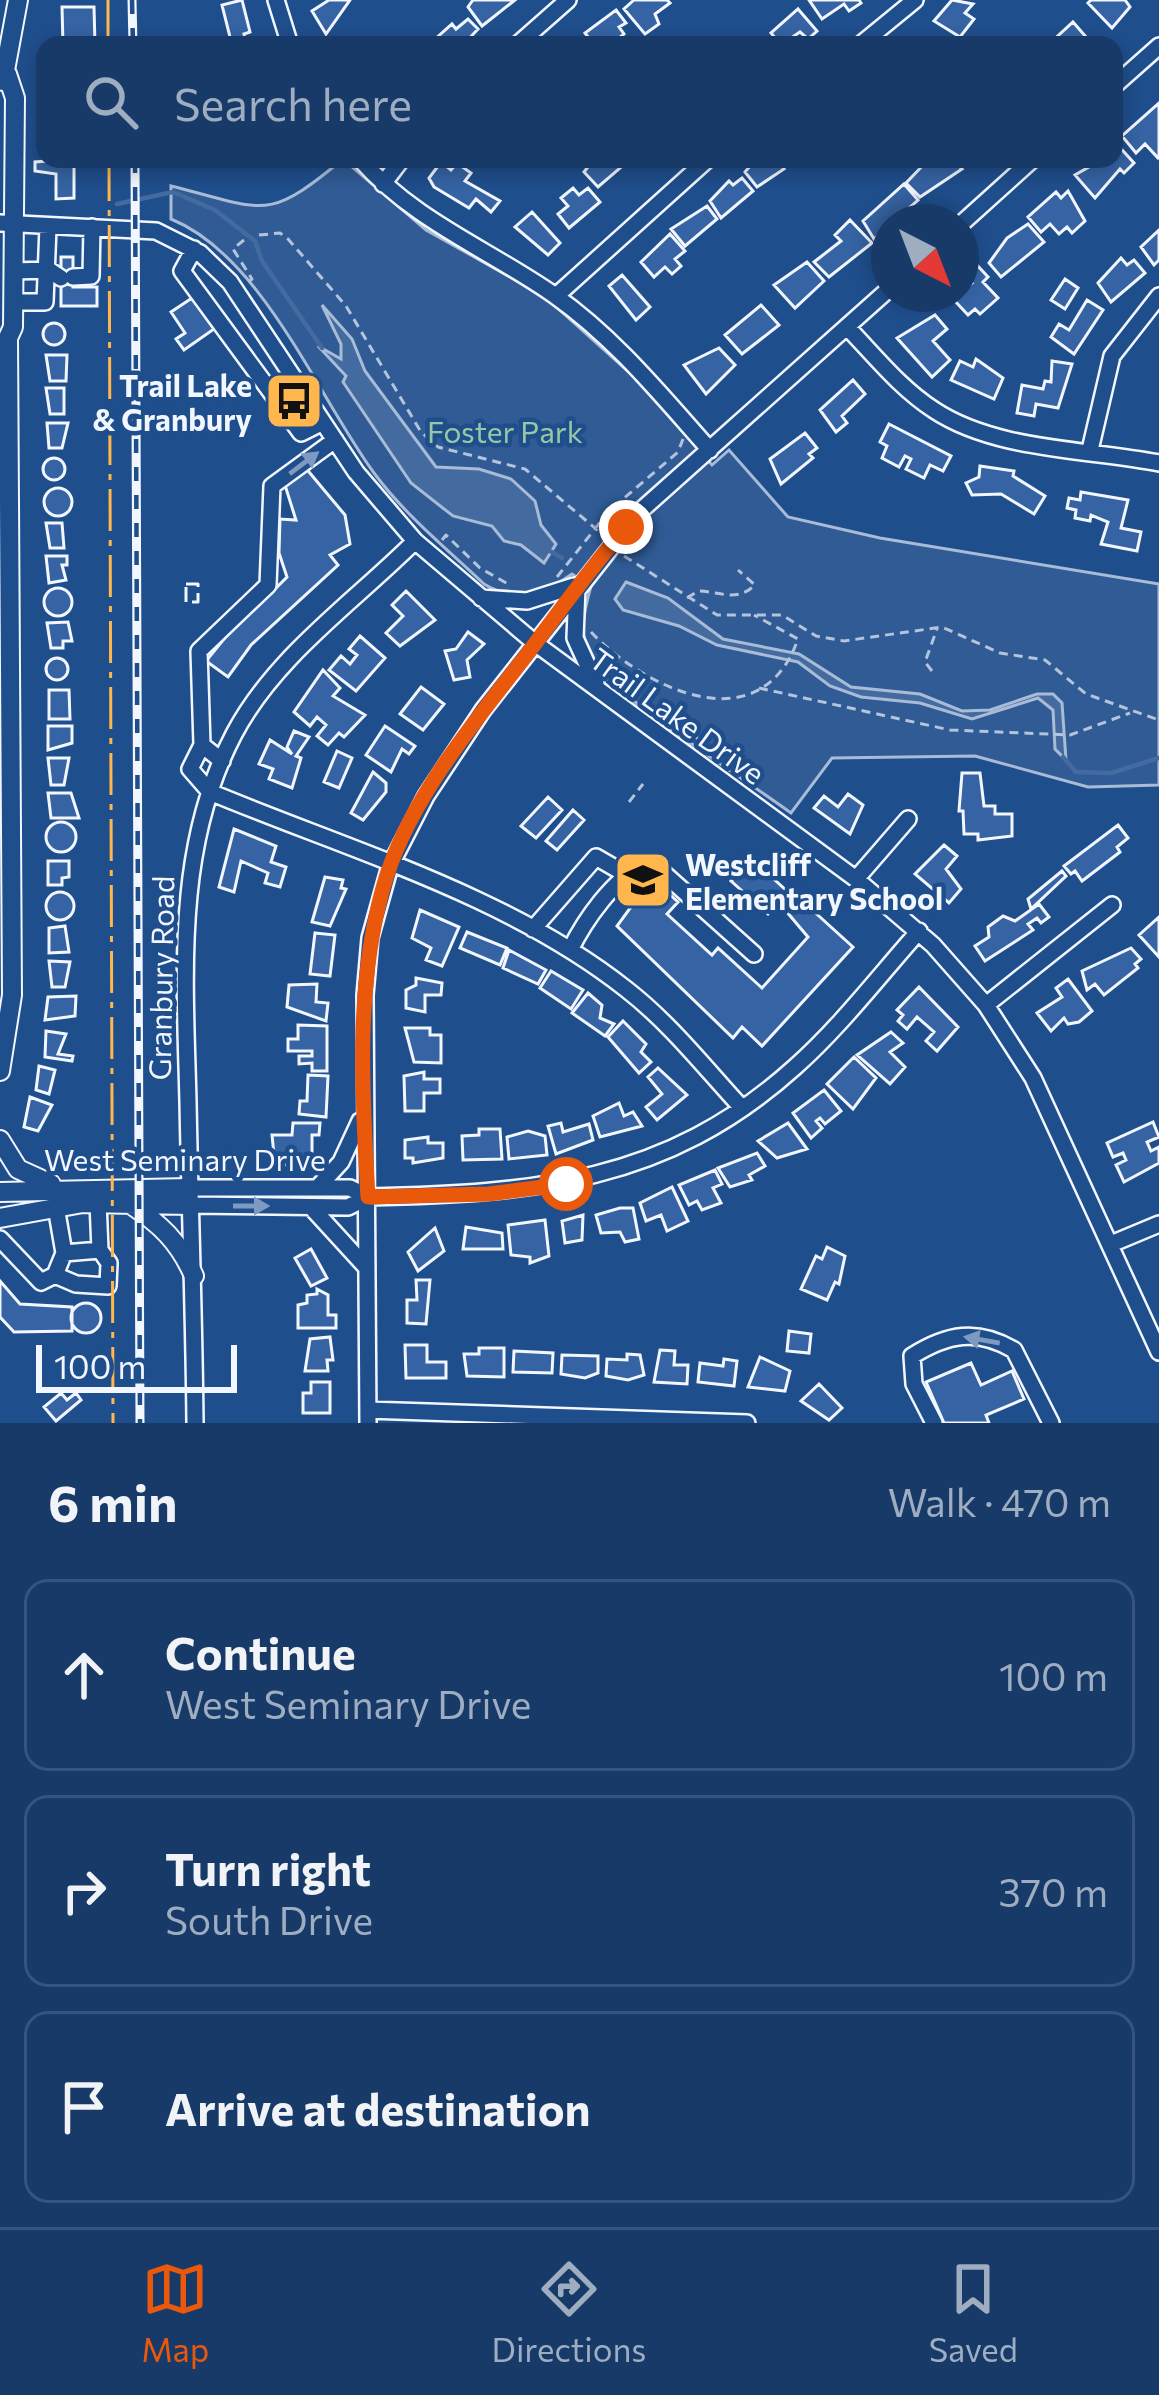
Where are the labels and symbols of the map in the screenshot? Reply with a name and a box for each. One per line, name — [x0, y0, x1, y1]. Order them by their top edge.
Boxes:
north arrow — [871, 204, 979, 312]
place label: Trail Lake & Granbury — [93, 366, 253, 437]
bus stop icon: Trail Lake & Granbury — [263, 370, 325, 432]
park label: Foster Park — [427, 412, 583, 449]
one-way arrow — [288, 451, 319, 475]
route end — [599, 500, 653, 554]
street label: Trail Lake Drive — [583, 639, 773, 791]
place label: Westcliff Elementary School — [685, 845, 943, 916]
school or university icon: Westcliff Elementary School — [612, 849, 674, 911]
street label: Granbury Road — [140, 876, 180, 1080]
street label: West Seminary Drive — [44, 1140, 326, 1177]
route start — [539, 1157, 593, 1211]
one-way arrow — [233, 1197, 271, 1216]
one-way arrow — [963, 1329, 1000, 1348]
scale bar — [36, 1339, 237, 1392]

